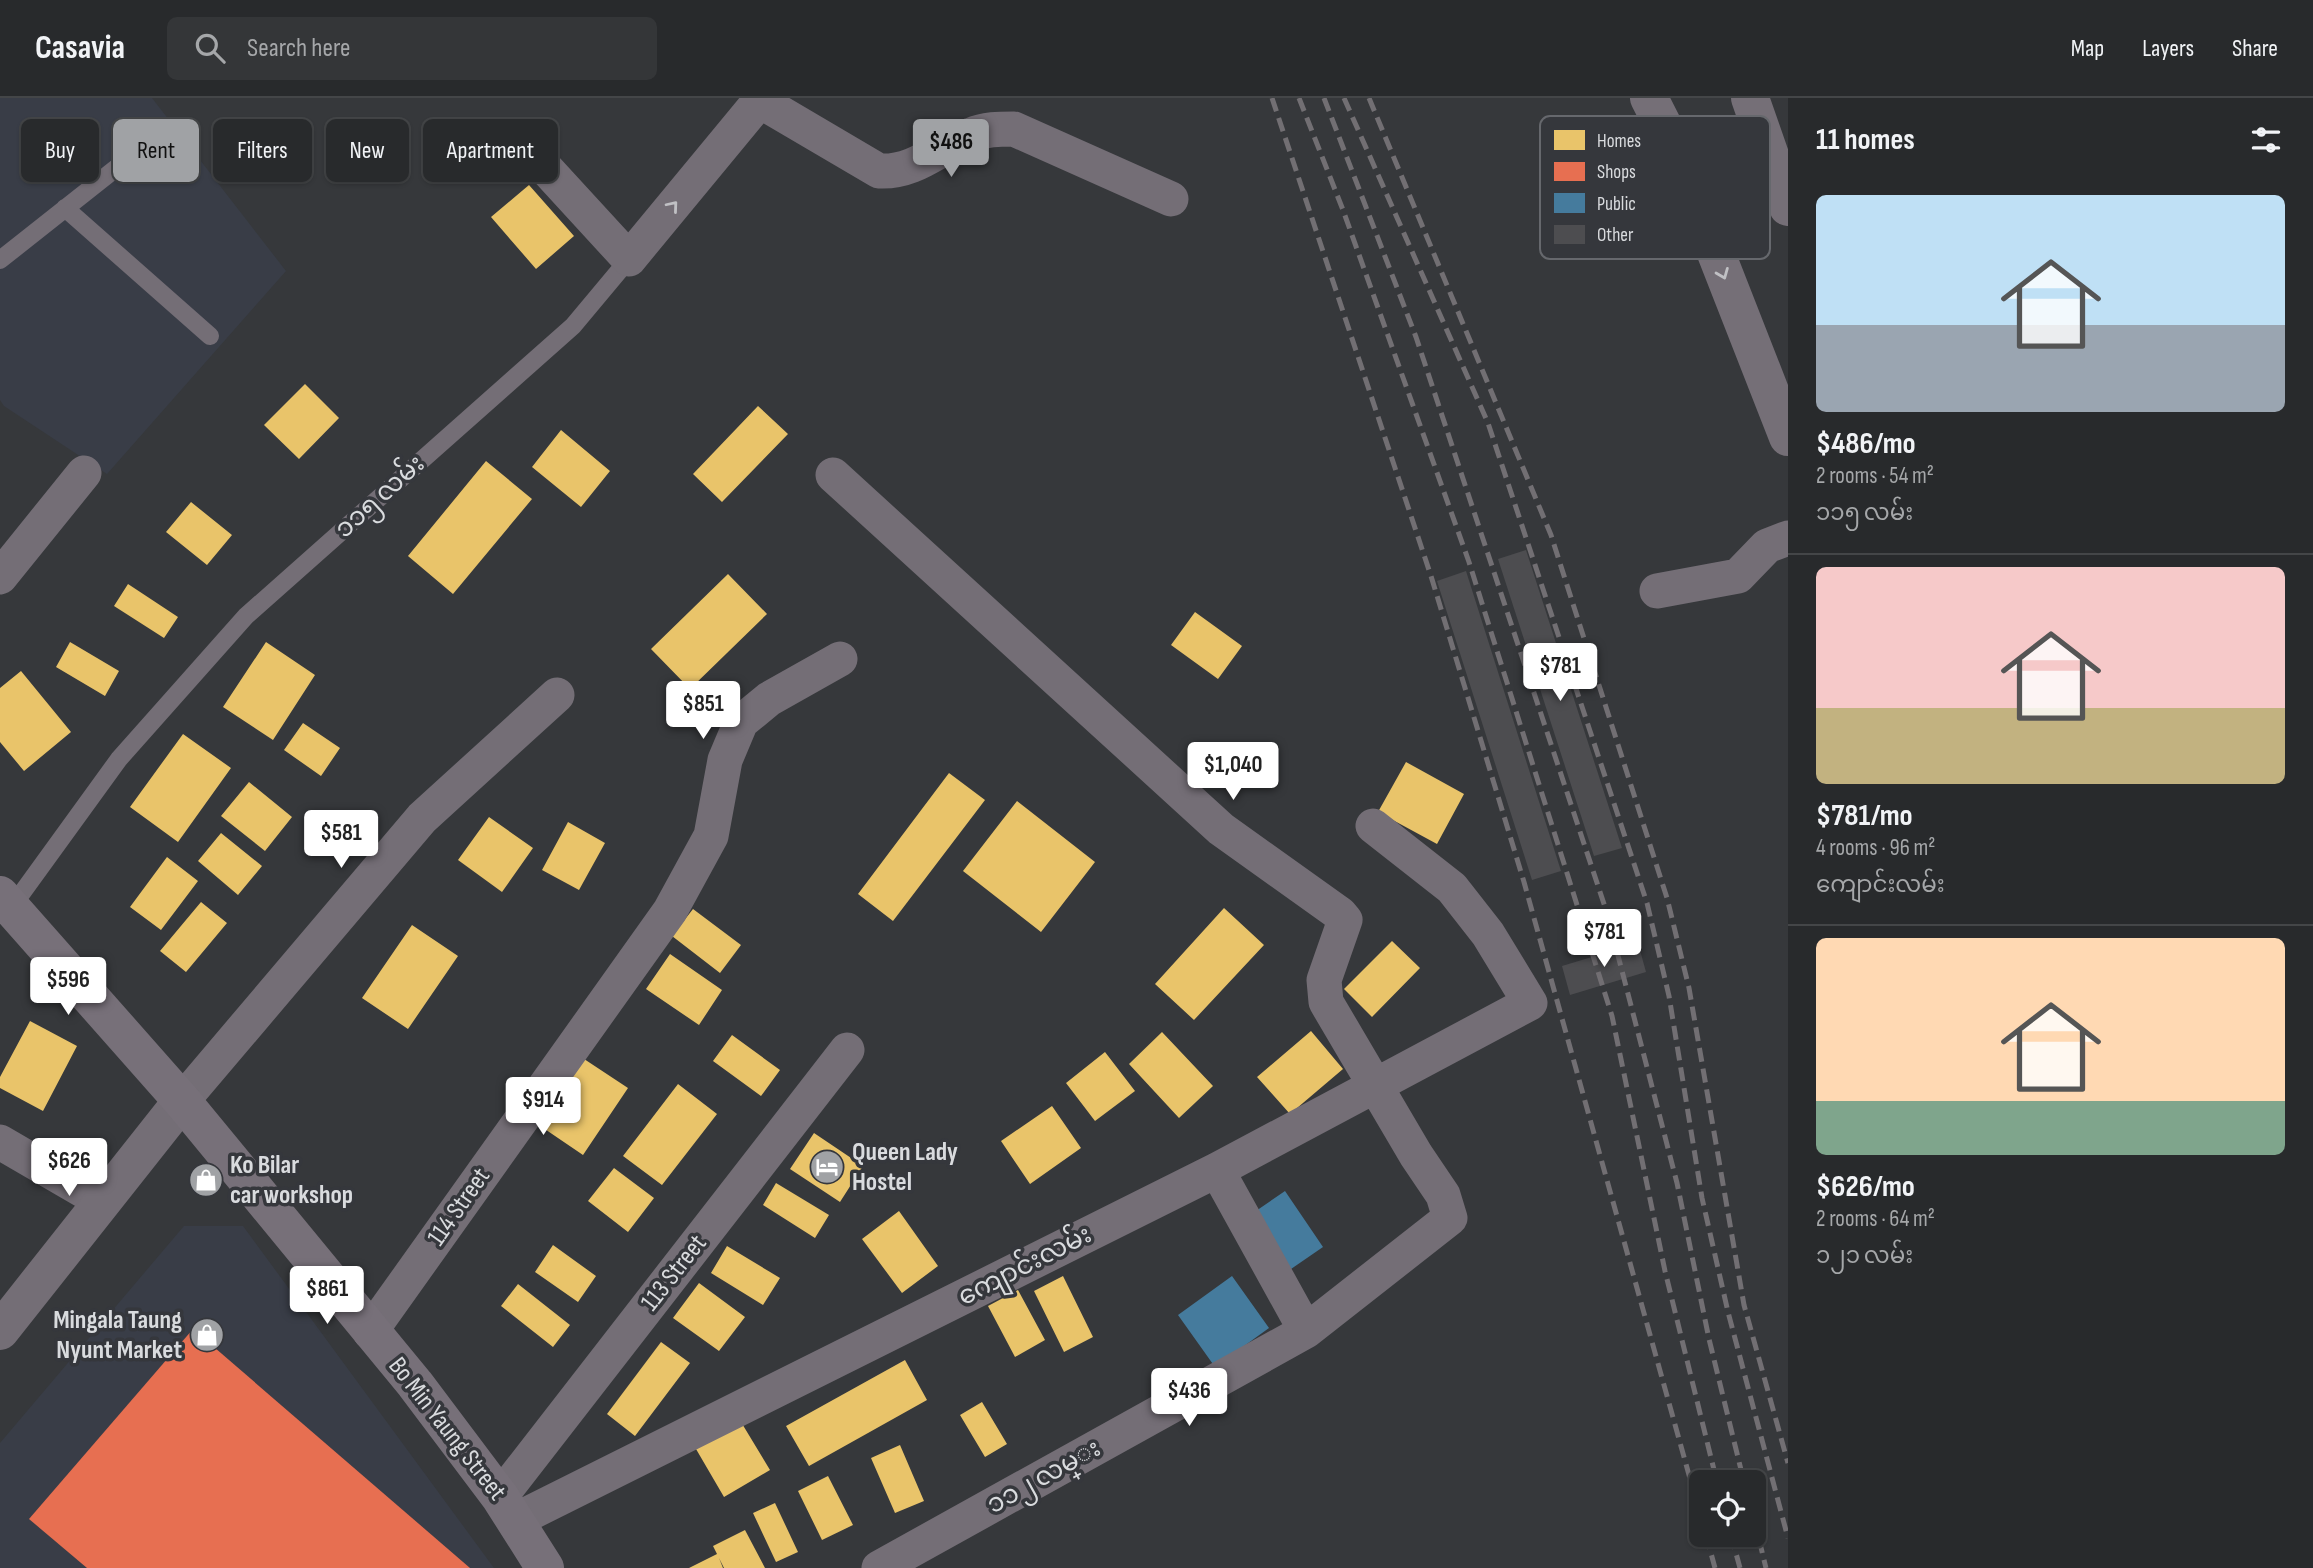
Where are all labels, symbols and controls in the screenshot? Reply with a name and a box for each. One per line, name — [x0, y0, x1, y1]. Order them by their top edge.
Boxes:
search box — [167, 17, 657, 80]
text: Casavia — [35, 28, 125, 68]
icon: search — [191, 29, 229, 67]
text: Search here — [247, 33, 350, 64]
text: Map — [2071, 34, 2104, 63]
text: Layers — [2142, 34, 2194, 63]
text: Share — [2232, 34, 2278, 63]
legend — [1540, 116, 1770, 259]
chip: Buy — [21, 119, 99, 182]
chip: Rent — [113, 119, 199, 182]
chip: Filters — [213, 119, 312, 182]
chip: New — [326, 119, 409, 182]
chip: Apartment — [423, 119, 558, 182]
pin: $486 — [910, 120, 992, 179]
icon: filters — [2247, 121, 2285, 159]
text: 11 homes — [1816, 122, 1915, 158]
text: $486 — [929, 128, 973, 156]
text: Homes — [1597, 130, 1641, 153]
text: Shops — [1597, 161, 1636, 184]
text: Public — [1597, 193, 1636, 216]
one-way arrow — [665, 202, 677, 215]
text: Other — [1597, 224, 1634, 247]
icon: home — [1988, 241, 2114, 367]
one-way arrow — [1714, 267, 1728, 279]
text: $486/mo — [1816, 426, 1916, 462]
street label: ၁၁၅ လမ်း — [327, 446, 434, 548]
text: 2 rooms · 54 m² — [1816, 462, 1934, 490]
text: ၁၁၅ လမ်း — [1816, 499, 1913, 527]
icon: home — [1988, 613, 2114, 739]
pin: $781 — [1519, 644, 1601, 703]
text: $781 — [1539, 652, 1581, 680]
pin: $851 — [662, 682, 744, 741]
text: $851 — [682, 690, 724, 718]
pin: $1,040 — [1176, 742, 1290, 802]
text: $1,040 — [1203, 751, 1263, 779]
text: $781/mo — [1816, 798, 1913, 834]
pin: $581 — [300, 810, 382, 870]
text: $581 — [320, 819, 362, 847]
text: 4 rooms · 96 m² — [1816, 834, 1935, 862]
text: ကျောင်းလမ်း — [1816, 871, 1945, 899]
pin: $781 — [1563, 910, 1645, 969]
text: $781 — [1583, 918, 1625, 946]
pin: $596 — [27, 958, 109, 1017]
text: $596 — [46, 966, 90, 994]
icon: home — [1988, 984, 2114, 1110]
pin: $914 — [502, 1077, 584, 1137]
text: $914 — [522, 1086, 564, 1114]
place label: Queen Lady Hostel — [852, 1137, 958, 1198]
pin: $626 — [28, 1138, 110, 1198]
text: $626 — [47, 1147, 91, 1175]
hotel icon: Queen Lady Hostel — [808, 1148, 846, 1186]
place label: Ko Bilar car workshop — [230, 1150, 353, 1211]
shop icon: Ko Bilar car workshop — [187, 1161, 225, 1199]
street label: 114 Street — [421, 1162, 497, 1252]
text: $626/mo — [1816, 1169, 1915, 1205]
text: 2 rooms · 64 m² — [1816, 1205, 1935, 1233]
street label: ကျောင်းလမ်း — [952, 1216, 1099, 1316]
street label: 113 Street — [635, 1229, 713, 1317]
text: ၁၂၁ လမ်း — [1816, 1242, 1913, 1270]
pin: $861 — [286, 1266, 368, 1326]
text: $861 — [306, 1275, 348, 1303]
place label: Mingala Taung Nyunt Market — [53, 1305, 182, 1366]
shop icon: Mingala Taung Nyunt Market — [188, 1316, 226, 1354]
street label: Bo Min Yaung Street — [381, 1351, 513, 1507]
pin: $436 — [1148, 1368, 1230, 1428]
text: $436 — [1167, 1377, 1211, 1405]
street label: ၁၁၂ လမ္း — [982, 1433, 1108, 1524]
map controls — [1689, 1470, 1766, 1547]
button: locate — [1689, 1470, 1766, 1547]

